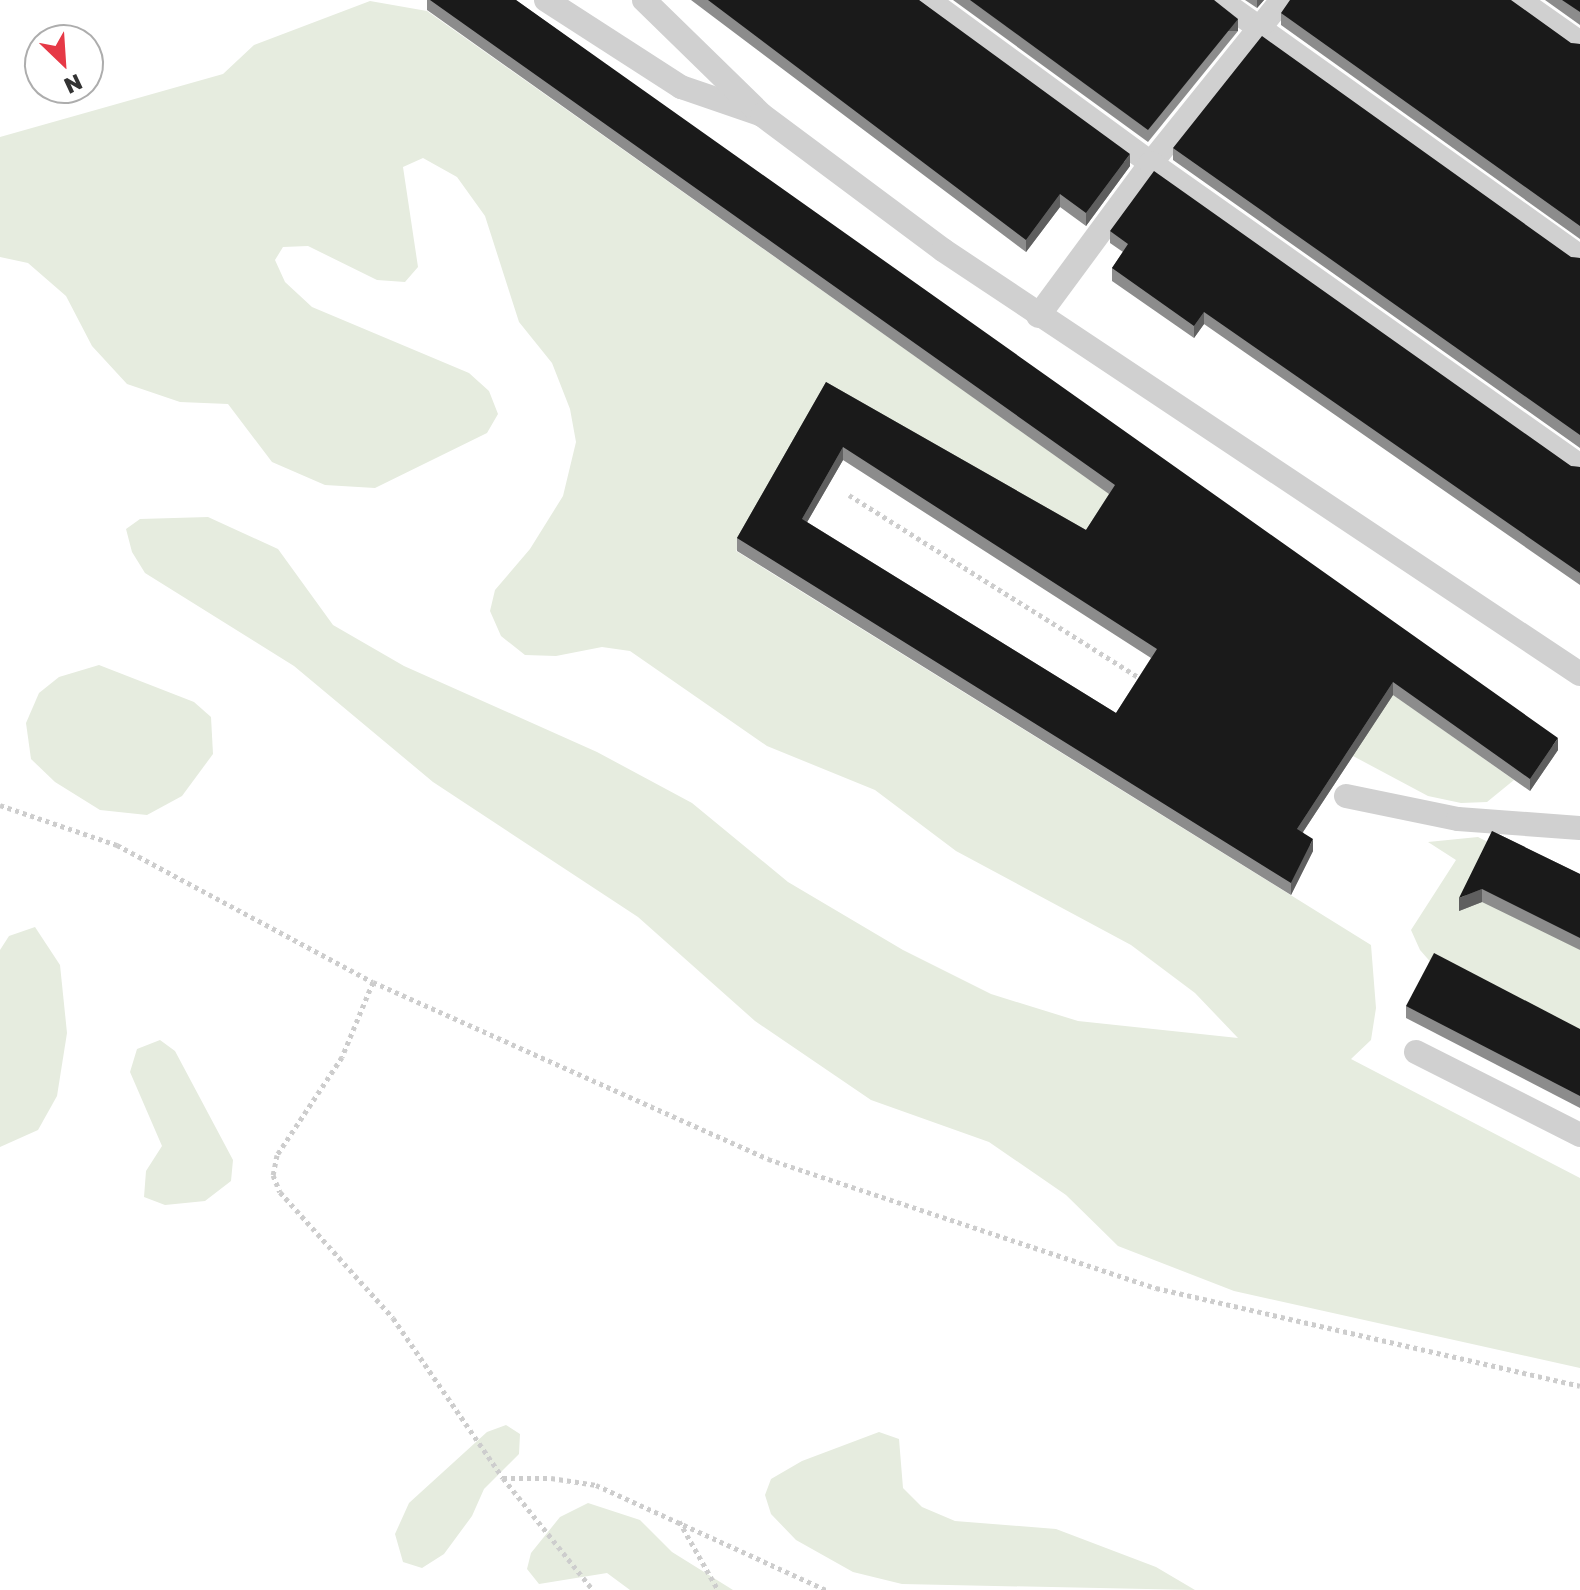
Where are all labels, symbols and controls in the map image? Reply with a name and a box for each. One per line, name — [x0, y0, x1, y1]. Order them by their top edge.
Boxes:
north arrow — [24, 24, 104, 104]
text: N — [60, 69, 87, 100]

